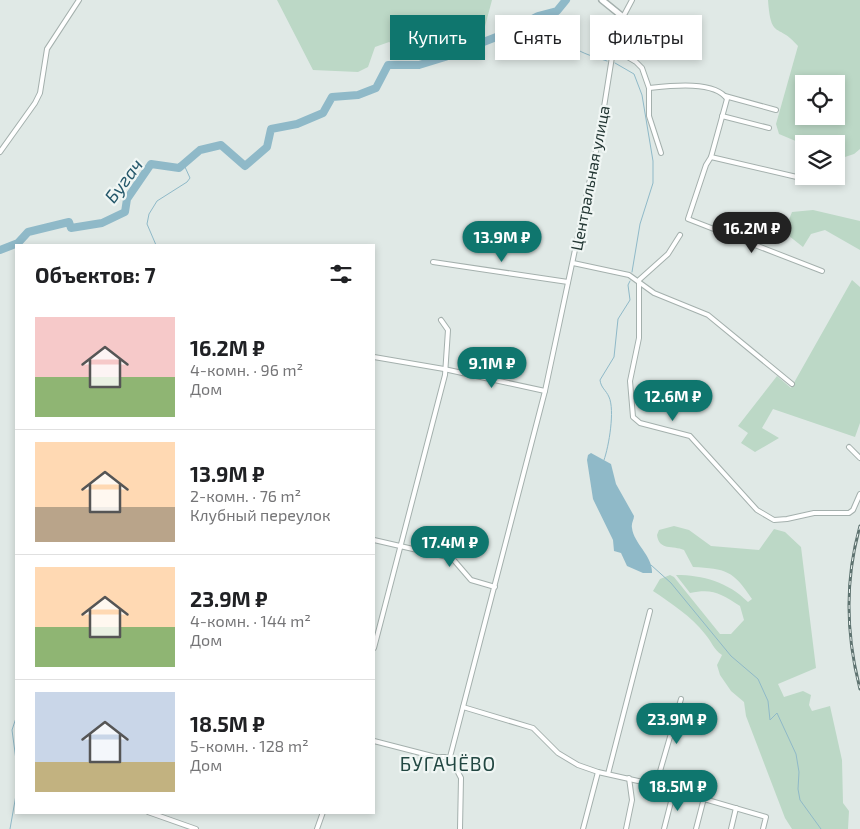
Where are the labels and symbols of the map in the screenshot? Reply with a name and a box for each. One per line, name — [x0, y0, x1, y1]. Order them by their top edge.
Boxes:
street label: Центральная улица — [566, 104, 614, 252]
water label: Бугач — [99, 154, 147, 207]
pin: 16.2M ₽ — [706, 212, 798, 254]
pin: 13.9M ₽ — [456, 220, 548, 263]
pin: 9.1M ₽ — [451, 346, 533, 389]
pin: 12.6M ₽ — [627, 380, 719, 422]
pin: 17.4M ₽ — [404, 526, 496, 568]
pin: 23.9M ₽ — [631, 702, 723, 745]
district label: БУГАЧЁВО — [400, 752, 496, 775]
pin: 18.5M ₽ — [632, 770, 724, 812]

